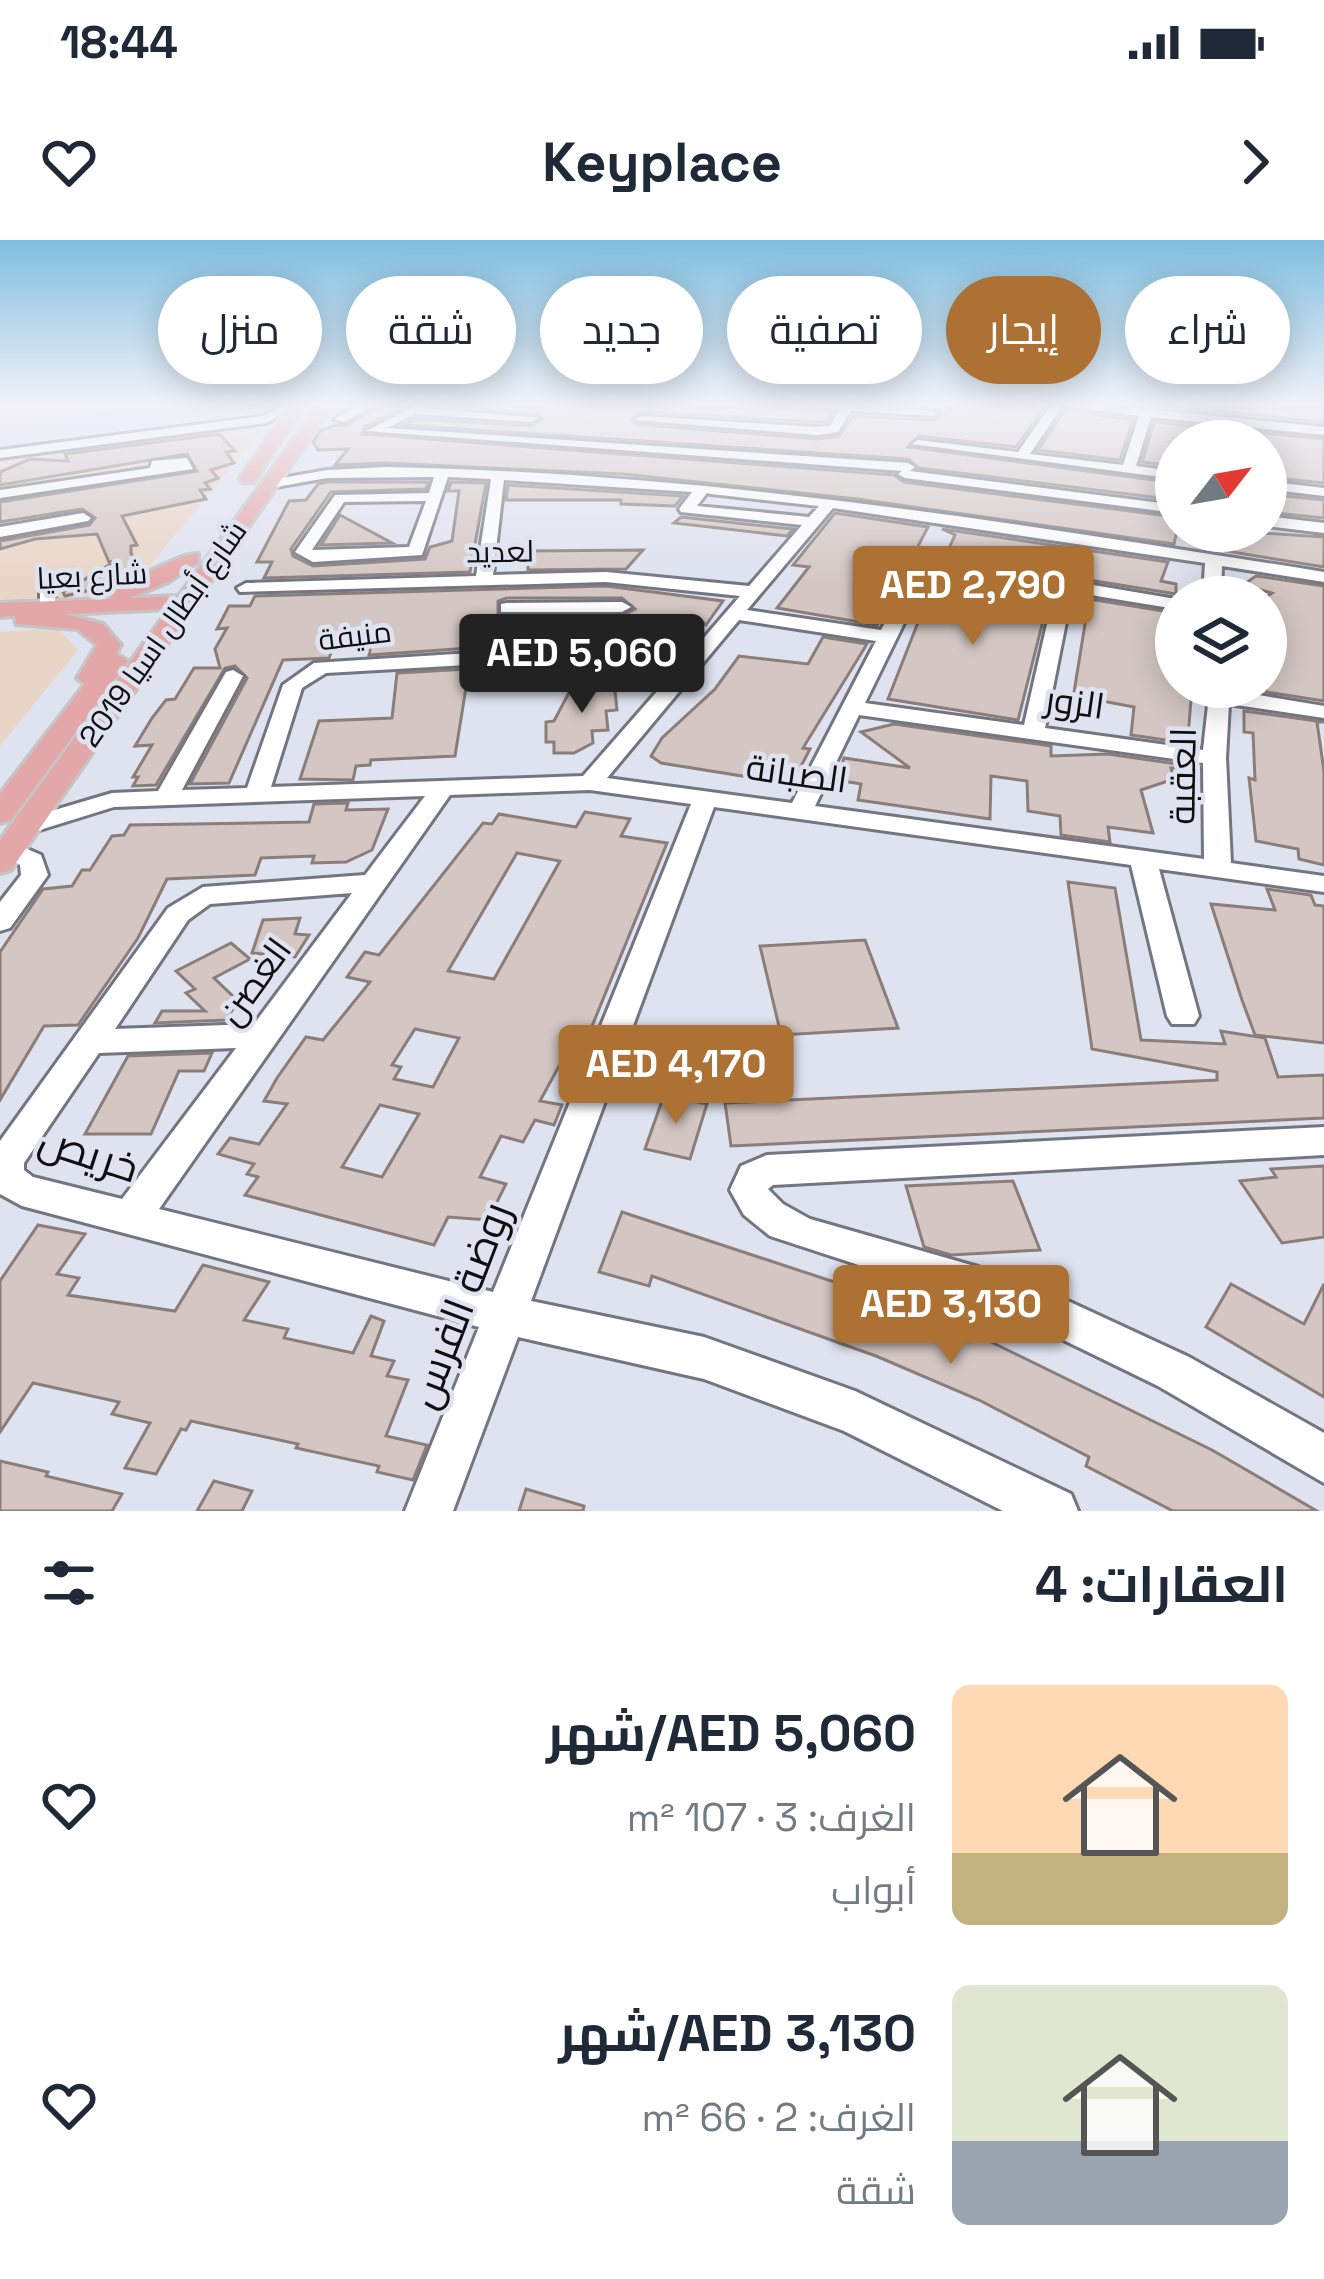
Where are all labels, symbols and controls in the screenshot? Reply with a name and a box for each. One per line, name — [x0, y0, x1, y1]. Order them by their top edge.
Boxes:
text: 18:44 — [60, 14, 178, 71]
text: Keyplace — [542, 128, 782, 197]
icon: heart — [36, 129, 102, 195]
icon: forward — [1222, 129, 1288, 195]
chip: منزل — [158, 276, 322, 384]
chip: شقة — [346, 276, 516, 384]
chip: جديد — [540, 276, 703, 384]
chip: تصفية — [727, 276, 922, 384]
chip: إيجار — [946, 276, 1101, 384]
chip: شراء — [1125, 276, 1290, 384]
north arrow — [1155, 420, 1287, 552]
map controls — [1155, 420, 1287, 708]
street label: شارع أبطال اسيا 2019 — [70, 513, 256, 755]
street label: لعديد — [466, 531, 534, 572]
pin: AED 2,790 — [836, 546, 1110, 648]
street label: شارع بعيا — [36, 553, 148, 599]
text: AED 2,790 — [880, 560, 1066, 609]
button: layers — [1155, 576, 1287, 708]
street label: منيفة — [316, 612, 394, 659]
pin: AED 5,060 — [445, 614, 719, 716]
text: AED 5,060 — [486, 628, 678, 677]
street label: الزور — [1040, 676, 1108, 730]
street label: العقبة — [1159, 727, 1207, 825]
street label: الصبانة — [743, 744, 851, 804]
street label: الغصن — [208, 929, 302, 1034]
pin: AED 4,170 — [539, 1025, 813, 1127]
text: AED 4,170 — [586, 1039, 766, 1088]
street label: خريص — [32, 1113, 145, 1194]
street label: روضة الفرس — [396, 1195, 523, 1416]
pin: AED 3,130 — [814, 1265, 1088, 1367]
text: AED 3,130 — [860, 1279, 1042, 1328]
icon: filters — [36, 1550, 102, 1616]
text: العقارات: 4 — [1035, 1552, 1288, 1617]
text: AED 5,060/شهر — [546, 1701, 916, 1766]
icon: home — [1048, 1733, 1192, 1877]
icon: heart — [36, 1772, 102, 1838]
text: الغرف: 3 · 107 m² — [627, 1793, 916, 1842]
text: أبواب — [831, 1866, 916, 1915]
text: AED 3,130/شهر — [558, 2001, 916, 2066]
icon: home — [1048, 2033, 1192, 2177]
icon: heart — [36, 2072, 102, 2138]
text: الغرف: 2 · 66 m² — [642, 2093, 916, 2142]
text: شقة — [836, 2166, 916, 2215]

